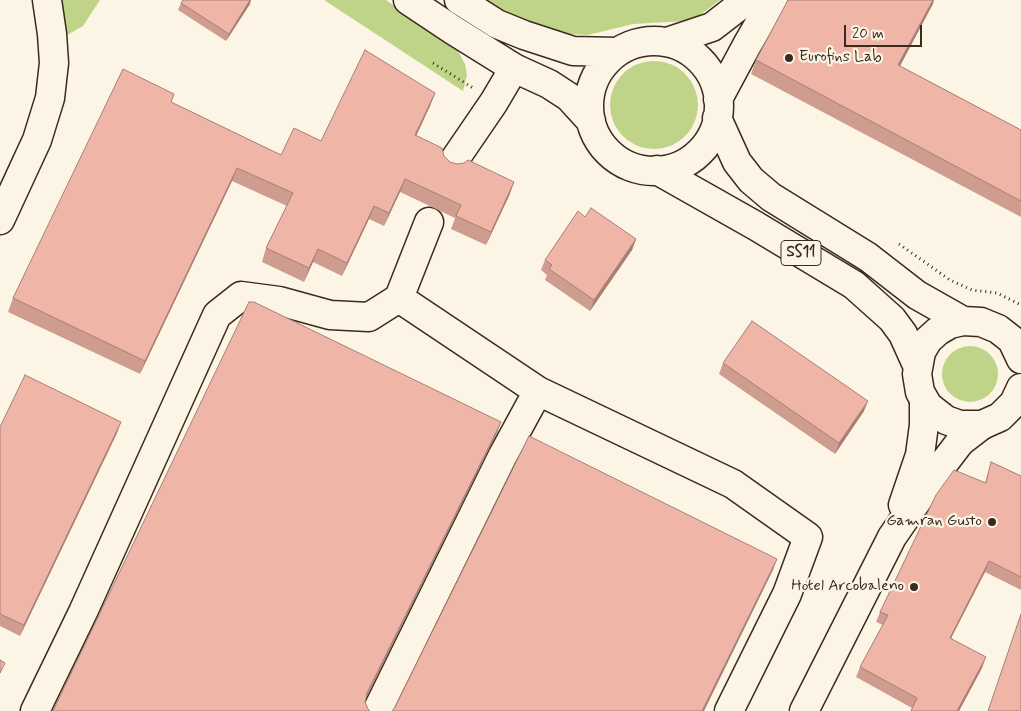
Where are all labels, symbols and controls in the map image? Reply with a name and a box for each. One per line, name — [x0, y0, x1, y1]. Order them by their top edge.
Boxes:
scale bar — [846, 15, 924, 47]
text: 20 m — [852, 24, 884, 44]
place label: Eurofins Lab — [799, 48, 882, 68]
marker: Eurofins Lab — [783, 52, 795, 64]
road number: SS11 — [781, 240, 821, 266]
place label: Gamran Gusto — [886, 512, 982, 532]
marker: Gamran Gusto — [986, 516, 998, 528]
place label: Hotel Arcobaleno — [791, 577, 904, 597]
marker: Hotel Arcobaleno — [908, 581, 920, 593]

